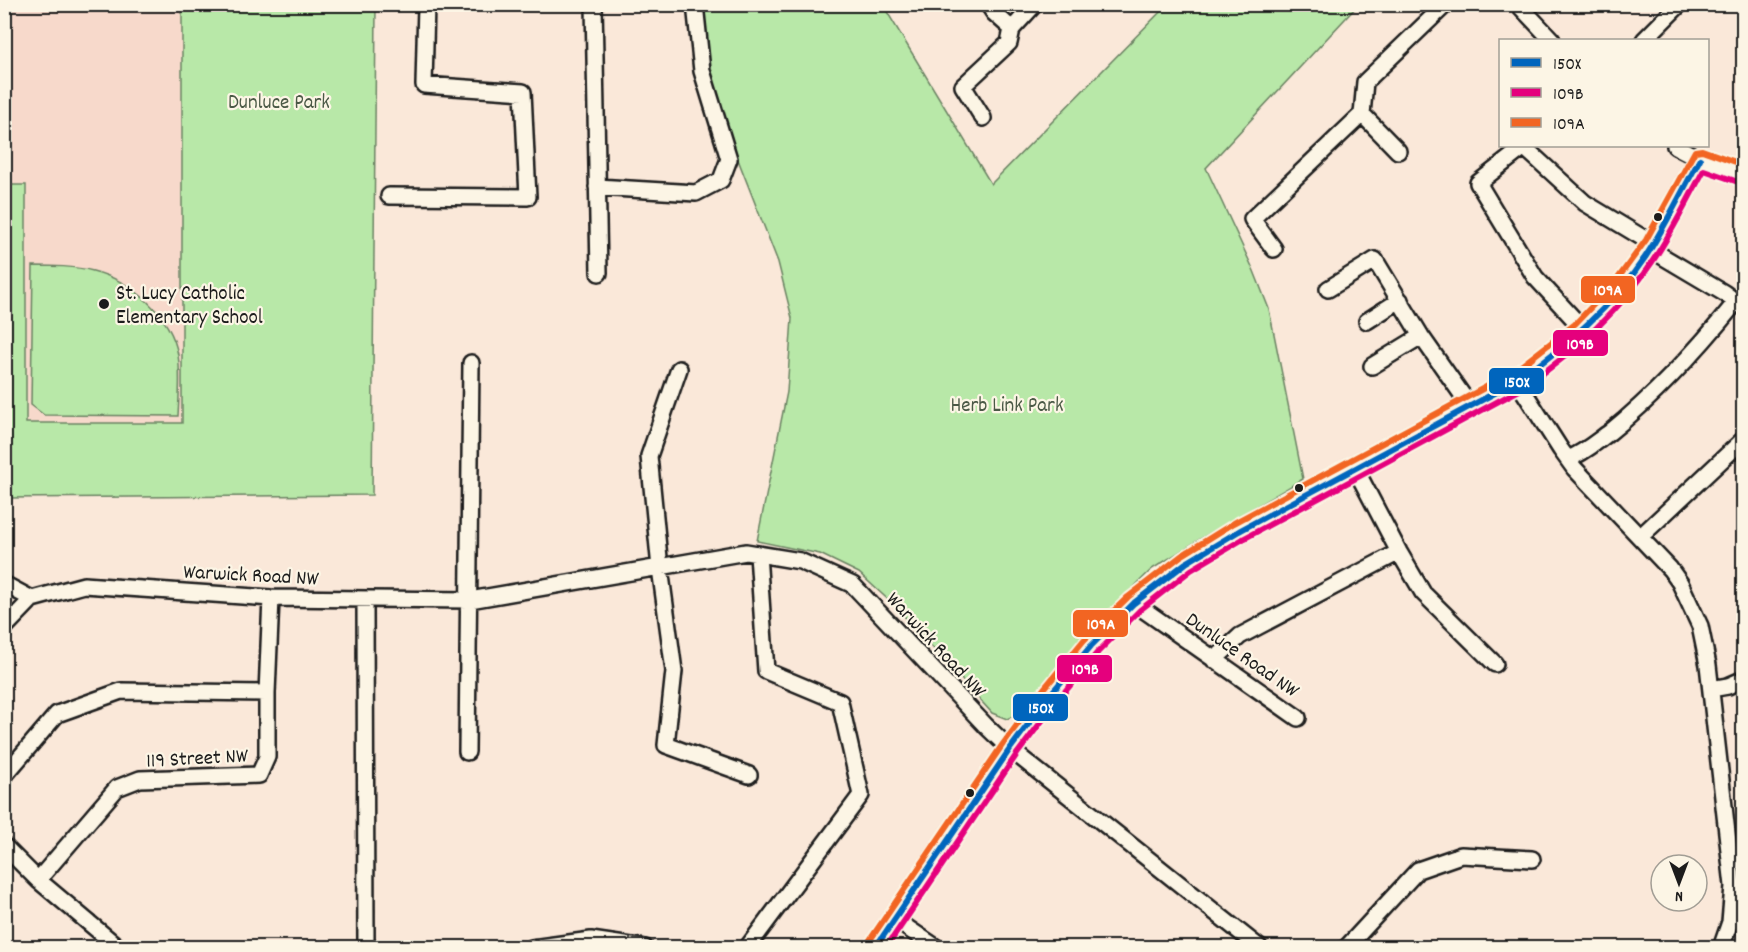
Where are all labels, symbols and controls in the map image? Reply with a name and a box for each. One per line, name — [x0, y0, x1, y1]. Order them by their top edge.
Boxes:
legend — [1499, 39, 1709, 147]
text: 150X — [1553, 53, 1581, 78]
text: 109B — [1553, 83, 1584, 108]
park label: Dunluce Park — [228, 89, 330, 119]
text: 109A — [1553, 113, 1585, 138]
unlabelled marker — [1652, 211, 1664, 223]
line badge: 109A — [1580, 275, 1636, 304]
place label: St. Lucy Catholic Elementary School — [116, 280, 263, 334]
text: 109A — [1594, 280, 1622, 303]
marker: St. Lucy Catholic Elementary School — [97, 297, 111, 311]
line badge: 109B — [1552, 329, 1609, 357]
text: 109B — [1566, 334, 1594, 357]
line badge: 150X — [1488, 367, 1545, 395]
text: 150X — [1504, 372, 1530, 395]
park label: Herb Link Park — [950, 392, 1064, 422]
unlabelled marker — [1293, 482, 1305, 494]
street label: Warwick Road NW — [182, 558, 320, 596]
street label: Warwick Road NW — [878, 586, 993, 706]
street label: Dunluce Road NW — [1178, 606, 1305, 707]
line badge: 109A — [1072, 609, 1129, 638]
text: 109A — [1087, 614, 1115, 637]
line badge: 109B — [1056, 654, 1113, 683]
text: 109B — [1071, 659, 1099, 682]
line badge: 150X — [1012, 693, 1069, 722]
text: 150X — [1028, 698, 1054, 721]
street label: 119 Street NW — [145, 742, 250, 778]
unlabelled marker — [964, 787, 976, 799]
north arrow — [1649, 853, 1709, 913]
text: N — [1675, 884, 1683, 907]

